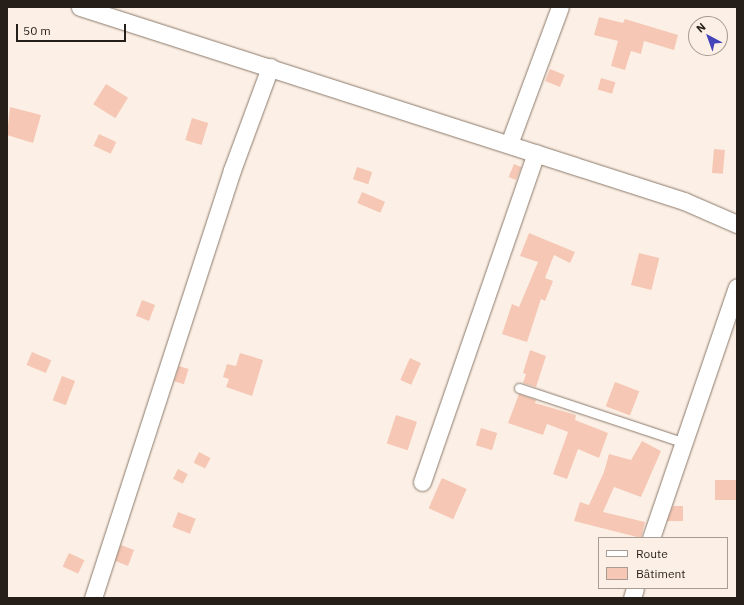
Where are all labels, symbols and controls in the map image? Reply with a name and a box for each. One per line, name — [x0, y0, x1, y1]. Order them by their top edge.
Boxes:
scale bar — [18, 16, 128, 42]
north arrow — [688, 16, 728, 56]
text: N — [693, 20, 708, 36]
text: 50 m — [23, 23, 51, 38]
legend — [598, 537, 728, 589]
text: Route — [636, 546, 668, 561]
text: Bâtiment — [636, 566, 686, 581]

